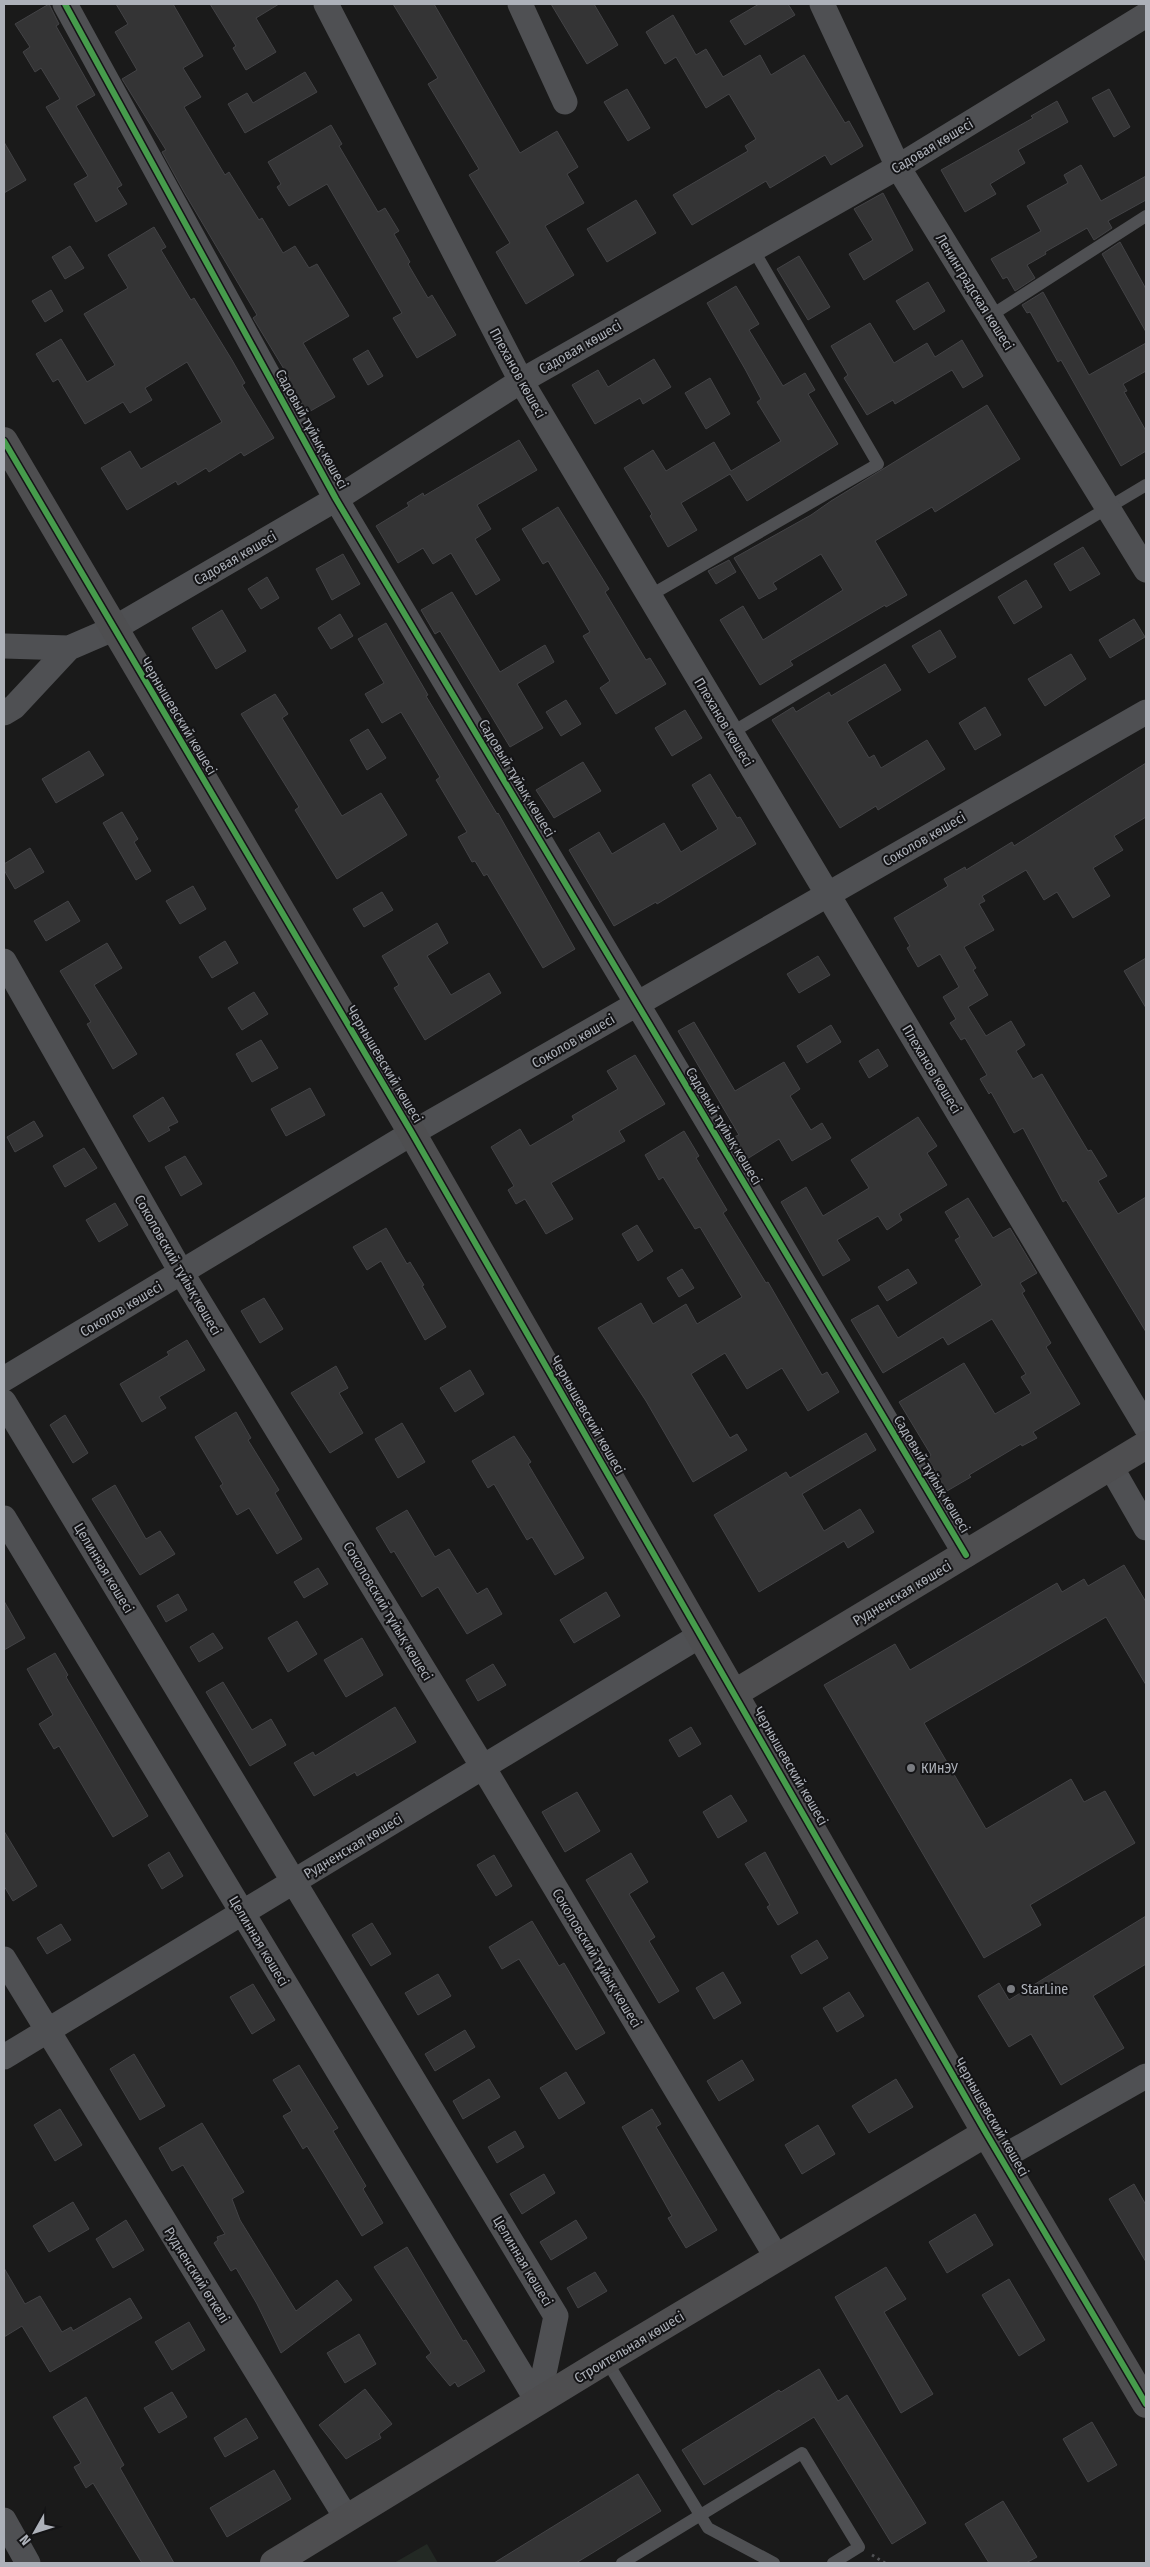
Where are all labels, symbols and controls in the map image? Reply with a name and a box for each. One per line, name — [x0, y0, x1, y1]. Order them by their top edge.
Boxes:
street label: Садовая көшесі — [888, 115, 976, 178]
street label: Ленинградская көшесі — [932, 231, 1017, 354]
street label: Садовая көшесі — [536, 317, 625, 378]
street label: Плеханов көшесі — [486, 325, 549, 421]
street label: Садовый тұйық көшесі — [272, 366, 352, 492]
street label: Садовая көшесі — [191, 528, 280, 589]
street label: Чернышевский көшесі — [137, 655, 220, 778]
street label: Плеханов көшесі — [690, 675, 757, 770]
street label: Садовый тұйық көшесі — [475, 716, 558, 840]
street label: Соколов көшесі — [880, 809, 969, 870]
street label: Чернышевский көшесі — [343, 1003, 426, 1126]
street label: Соколов көшесі — [529, 1011, 618, 1072]
street label: Плеханов көшесі — [898, 1022, 965, 1117]
street label: Садовый тұйық көшесі — [682, 1064, 765, 1188]
street label: Соколовский тұйық көшесі — [130, 1192, 225, 1338]
street label: Соколов көшесі — [77, 1278, 166, 1341]
street label: Чернышевский көшесі — [547, 1353, 628, 1477]
street label: Садовый тұйық көшесі — [890, 1412, 973, 1536]
street label: Целинная көшесі — [70, 1520, 137, 1616]
street label: Соколовский тұйық көшесі — [339, 1539, 436, 1684]
street label: Рудненская көшесі — [850, 1557, 955, 1630]
street label: Чернышевский көшесі — [750, 1704, 831, 1828]
place label: КИнЭУ — [921, 1760, 958, 1777]
marker: КИнЭУ — [905, 1762, 917, 1774]
street label: Рудненская көшесі — [301, 1810, 406, 1883]
street label: Соколовский тұйық көшесі — [548, 1886, 645, 2031]
street label: Целинная көшесі — [225, 1893, 292, 1989]
place label: StarLine — [1021, 1981, 1068, 1998]
marker: StarLine — [1005, 1983, 1017, 1995]
street label: Чернышевский көшесі — [951, 2055, 1032, 2179]
street label: Целинная көшесі — [489, 2213, 556, 2309]
street label: Рудненский өткелі — [160, 2224, 233, 2326]
street label: Строительная көшесі — [571, 2308, 687, 2387]
north arrow — [10, 2507, 60, 2557]
text: N — [16, 2531, 35, 2548]

